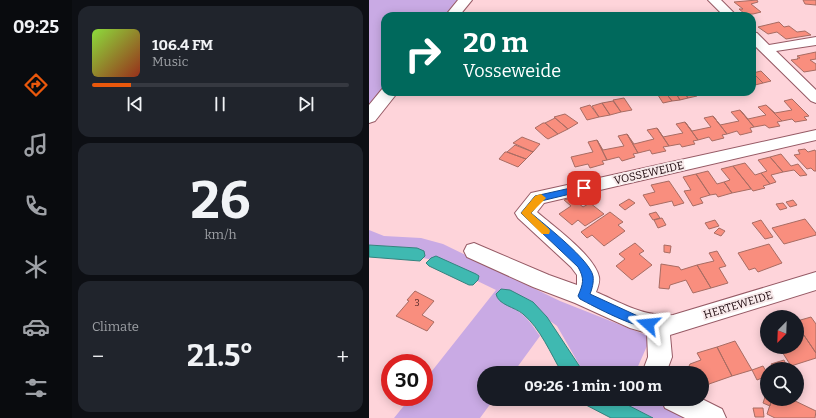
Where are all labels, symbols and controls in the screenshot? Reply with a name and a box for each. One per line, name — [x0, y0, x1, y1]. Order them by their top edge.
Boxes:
text: 09:25 — [13, 16, 59, 38]
text: 20 m — [463, 26, 528, 59]
icon: right — [397, 28, 449, 80]
text: 106.4 FM — [152, 36, 213, 54]
text: Music — [152, 54, 188, 69]
text: Vosseweide — [463, 60, 561, 82]
icon: directions — [22, 71, 50, 99]
icon: previous — [124, 93, 146, 115]
icon: pause — [209, 93, 231, 115]
icon: next — [295, 93, 317, 115]
icon: music — [22, 131, 50, 159]
street label: VOSSEWEIDE — [613, 159, 685, 187]
text: 26 — [190, 169, 251, 232]
pin — [567, 171, 601, 205]
icon: arrive — [573, 177, 595, 199]
icon: phone — [22, 192, 50, 220]
text: km/h — [204, 227, 237, 242]
icon: climate — [22, 253, 50, 281]
street label: HERTEWEIDE — [702, 288, 774, 322]
house number: 3 — [414, 298, 420, 308]
position arrow — [627, 303, 669, 345]
north arrow — [760, 310, 804, 354]
map controls — [760, 310, 804, 406]
icon: car — [22, 313, 50, 341]
text: Climate — [92, 319, 139, 334]
text: 21.5° — [187, 338, 253, 374]
text: − — [92, 343, 104, 370]
text: + — [336, 343, 349, 370]
speed limit sign: 30 — [381, 354, 433, 406]
button: search — [760, 362, 804, 406]
icon: filters — [22, 374, 50, 402]
text: 09:26 · 1 min · 100 m — [524, 377, 662, 395]

